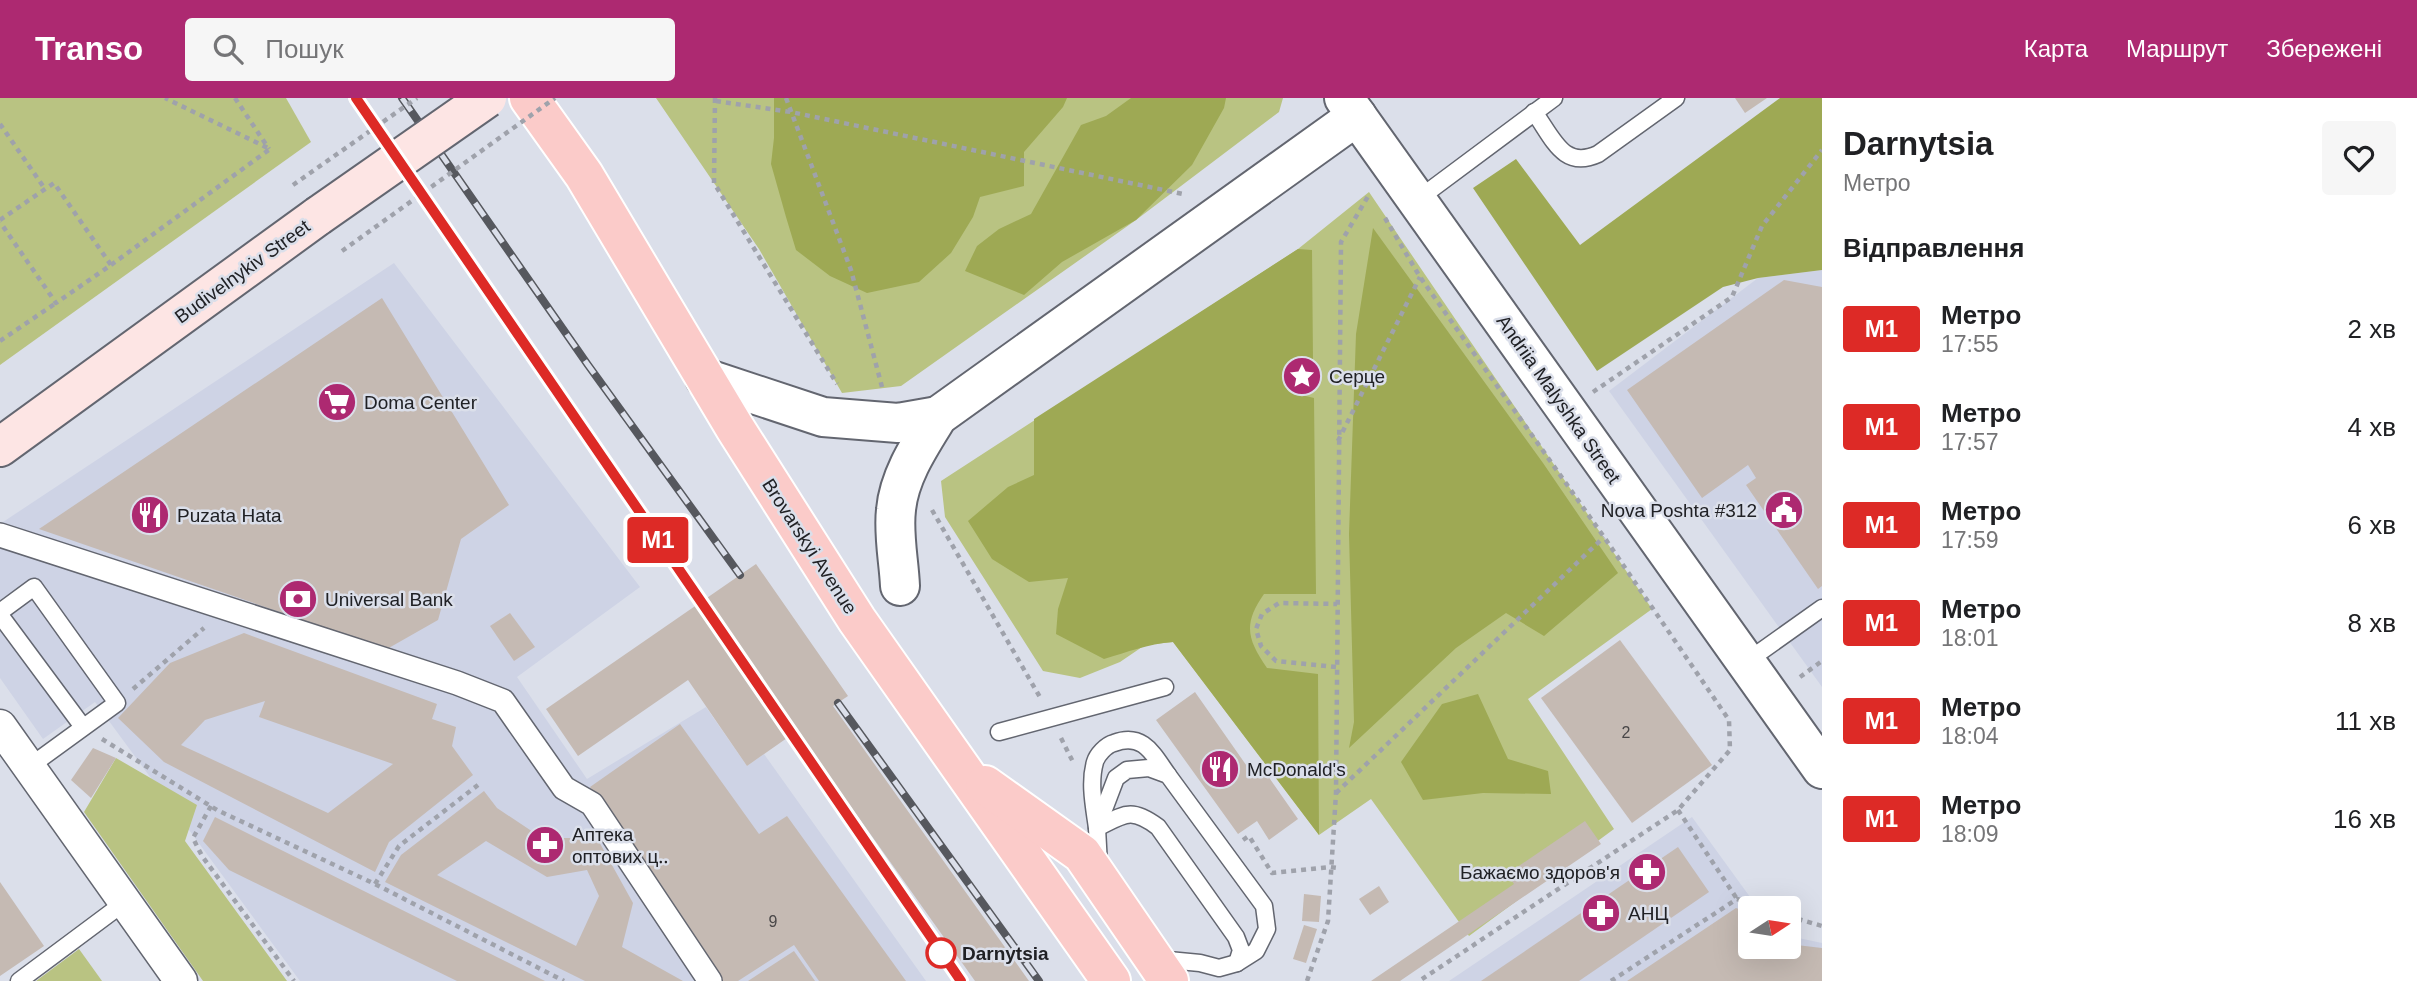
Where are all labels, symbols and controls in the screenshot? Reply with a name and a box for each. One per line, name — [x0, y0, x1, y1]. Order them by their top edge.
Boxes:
search box — [185, 18, 675, 81]
text: Transo — [35, 30, 143, 67]
icon: search — [209, 30, 247, 68]
text: Пошук — [265, 34, 344, 64]
text: Карта — [2024, 35, 2088, 62]
text: Маршрут — [2126, 35, 2228, 62]
text: Збережені — [2266, 35, 2382, 62]
button: heart — [2322, 121, 2396, 195]
text: Darnytsia — [1843, 125, 1993, 162]
text: Метро — [1843, 170, 1911, 196]
street label: Budivelnykiv Street — [171, 215, 314, 327]
text: Відправлення — [1843, 233, 2024, 263]
text: Метро — [1941, 300, 2021, 330]
street label: Andriia Malyshka Street — [1492, 311, 1625, 488]
text: 2 хв — [2348, 314, 2396, 344]
text: M1 — [1865, 315, 1898, 342]
text: 17:55 — [1941, 331, 1999, 357]
place icon: Серце — [1281, 355, 1323, 397]
place label: Серце — [1329, 366, 1385, 387]
supermarket icon: Doma Center — [316, 381, 358, 423]
place label: Doma Center — [364, 392, 478, 413]
text: Метро — [1941, 398, 2021, 428]
text: 4 хв — [2348, 412, 2396, 442]
text: M1 — [1865, 413, 1898, 440]
text: 17:57 — [1941, 429, 1999, 455]
street label: Brovarskyi Avenue — [758, 475, 861, 618]
public building icon: Nova Poshta #312 — [1763, 489, 1805, 531]
restaurant icon: Puzata Hata — [129, 494, 171, 536]
text: Метро — [1941, 496, 2021, 526]
place label: Nova Poshta #312 — [1601, 500, 1757, 521]
place label: Puzata Hata — [177, 505, 282, 526]
text: 6 хв — [2348, 510, 2396, 540]
text: M1 — [1865, 511, 1898, 538]
line badge: M1 — [626, 517, 690, 563]
text: M1 — [641, 526, 675, 553]
text: 17:59 — [1941, 527, 1999, 553]
bank icon: Universal Bank — [277, 578, 319, 620]
place label: Universal Bank — [325, 589, 453, 610]
text: Метро — [1941, 594, 2021, 624]
text: 8 хв — [2348, 608, 2396, 638]
text: M1 — [1865, 609, 1898, 636]
text: 18:01 — [1941, 625, 1999, 651]
text: Метро — [1941, 692, 2021, 722]
text: 11 хв — [2335, 706, 2396, 736]
text: M1 — [1865, 707, 1898, 734]
text: 18:04 — [1941, 723, 1999, 749]
house number: 2 — [1622, 724, 1631, 741]
restaurant icon: McDonald's — [1199, 748, 1241, 790]
place label: McDonald's — [1247, 759, 1346, 780]
text: Метро — [1941, 790, 2021, 820]
text: 16 хв — [2333, 804, 2396, 834]
text: M1 — [1865, 805, 1898, 832]
text: 18:09 — [1941, 821, 1999, 847]
pharmacy icon: Аптека оптових ц‥ — [524, 824, 566, 866]
place label: Аптека оптових ц‥ — [572, 824, 668, 867]
pharmacy icon: Бажаємо здоров'я — [1626, 851, 1668, 893]
place label: Бажаємо здоров'я — [1460, 862, 1620, 883]
pharmacy icon: АНЦ — [1580, 892, 1622, 934]
north arrow — [1738, 896, 1801, 959]
map controls — [1738, 896, 1801, 959]
place label: АНЦ — [1628, 903, 1668, 924]
house number: 9 — [769, 913, 778, 930]
marker: Darnytsia — [926, 938, 956, 968]
place label: Darnytsia — [962, 943, 1049, 964]

